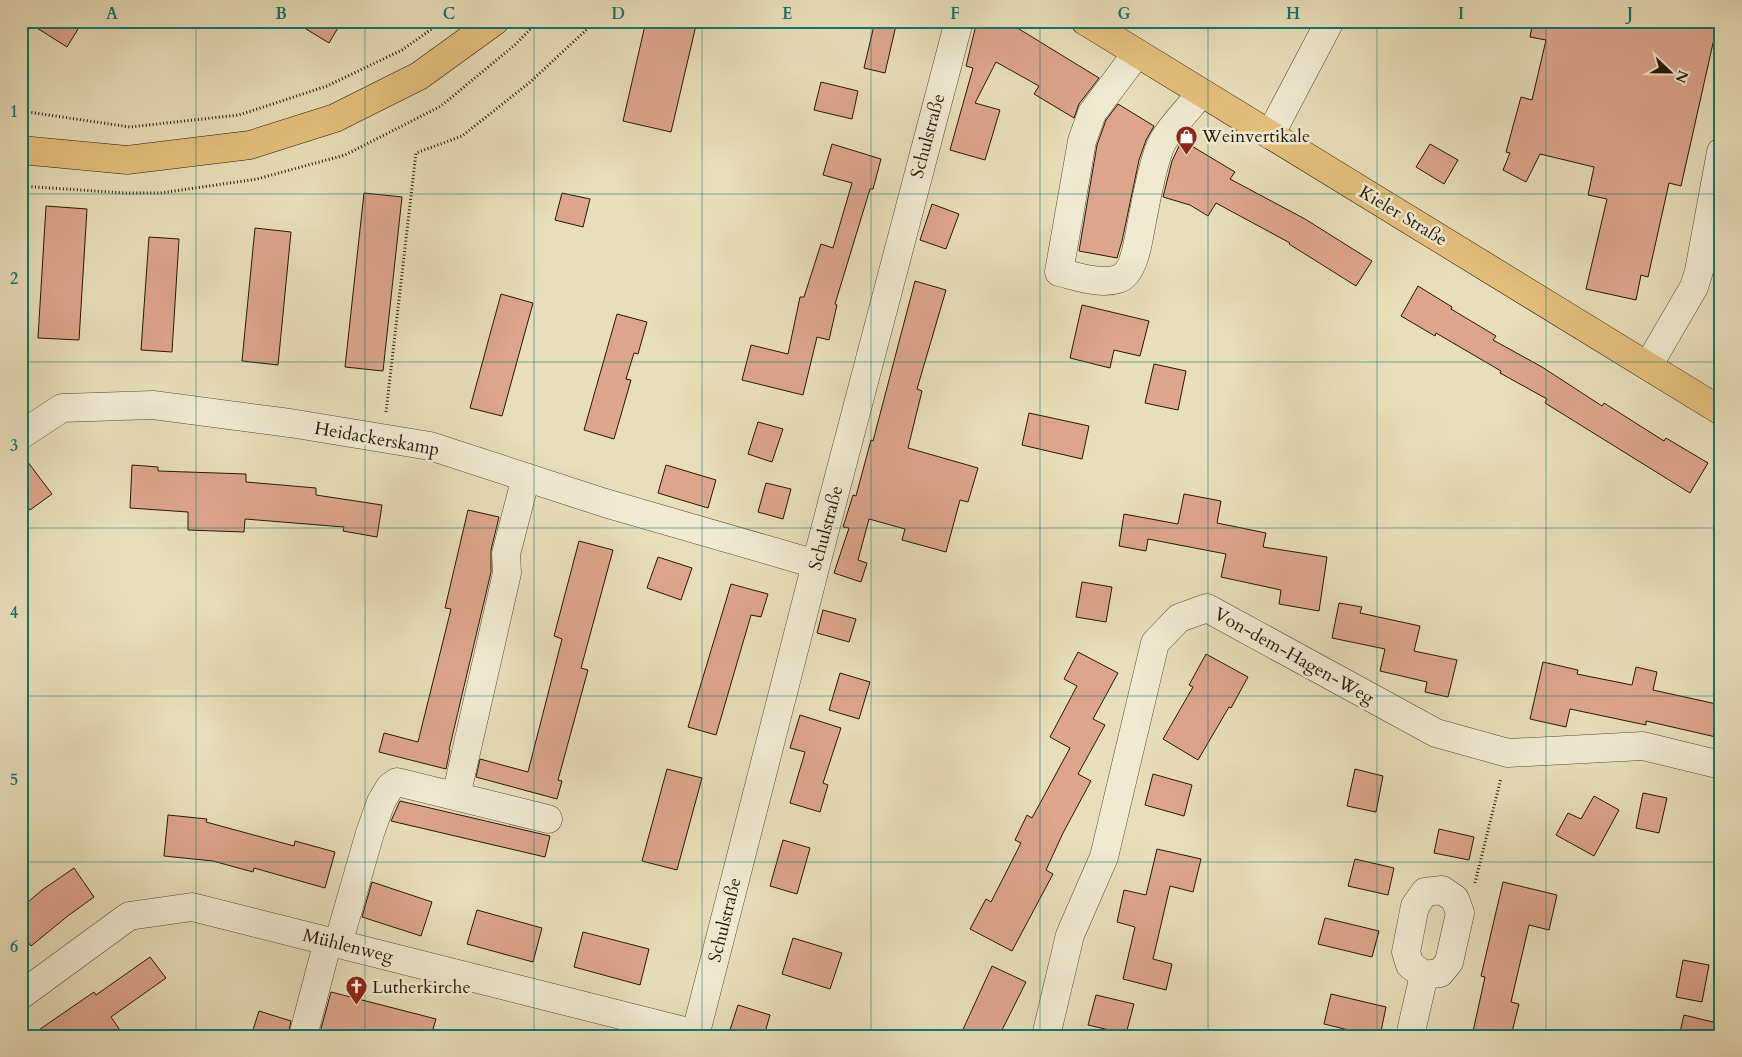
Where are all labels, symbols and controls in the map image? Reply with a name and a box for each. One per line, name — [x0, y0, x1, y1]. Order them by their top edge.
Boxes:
text: A — [106, 3, 118, 25]
text: B — [275, 3, 287, 25]
text: C — [443, 3, 455, 25]
text: D — [611, 3, 625, 25]
text: E — [782, 3, 792, 25]
text: F — [950, 3, 960, 25]
text: G — [1117, 3, 1131, 25]
text: H — [1286, 3, 1300, 25]
text: I — [1458, 3, 1464, 25]
text: J — [1625, 3, 1633, 25]
north arrow — [1644, 48, 1694, 98]
text: N — [1671, 67, 1693, 86]
street label: Schulstraße — [905, 91, 951, 181]
text: 1 — [10, 101, 18, 123]
shop icon: Weinvertikale — [1174, 124, 1198, 155]
place label: Weinvertikale — [1201, 124, 1310, 149]
street label: Kieler Straße — [1354, 180, 1452, 252]
text: 2 — [10, 268, 18, 290]
street label: Heidackerskamp — [313, 416, 441, 462]
text: 3 — [10, 435, 18, 457]
street label: Schulstraße — [803, 483, 849, 573]
text: 4 — [10, 602, 18, 624]
street label: Von-dem-Hagen-Weg — [1209, 602, 1379, 711]
text: 5 — [10, 769, 18, 791]
street label: Schulstraße — [702, 875, 748, 965]
street label: Mühlenweg — [300, 923, 397, 970]
text: 6 — [10, 936, 18, 958]
church icon: Lutherkirche — [344, 975, 368, 1006]
place label: Lutherkirche — [372, 975, 471, 1000]

